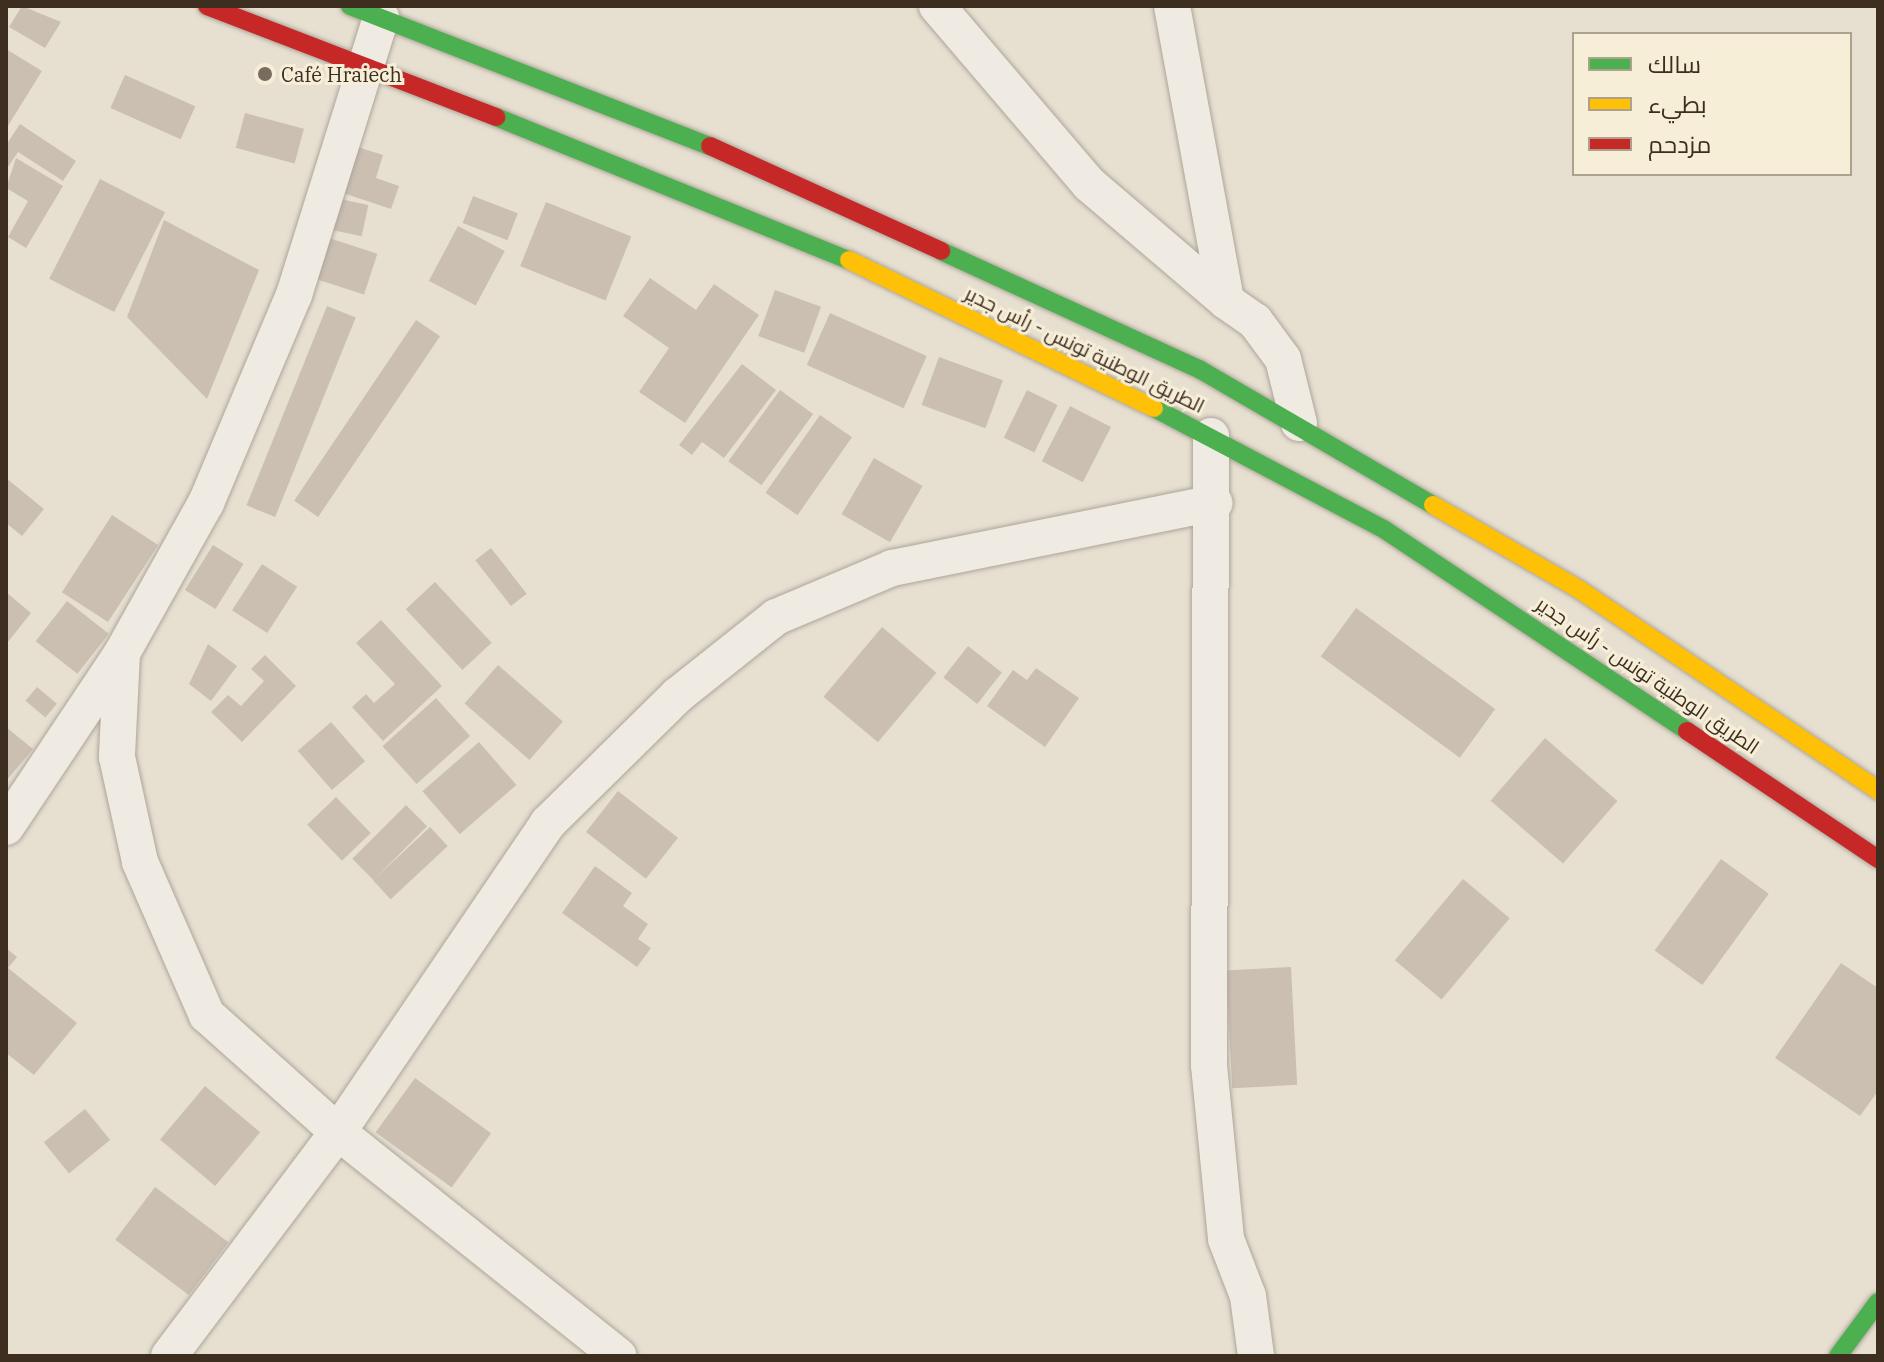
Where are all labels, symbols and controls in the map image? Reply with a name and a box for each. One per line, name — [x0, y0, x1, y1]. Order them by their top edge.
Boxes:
legend — [1572, 32, 1852, 176]
text: سالك — [1648, 48, 1701, 80]
place label: Café Hraiech — [281, 62, 402, 86]
marker: Café Hraiech — [256, 65, 274, 83]
text: بطيء — [1648, 88, 1707, 120]
text: مزدحم — [1648, 128, 1711, 160]
street label: الطريق الوطنية تونس - رأس جدير — [961, 280, 1209, 418]
street label: الطريق الوطنية تونس - رأس جدير — [1532, 591, 1764, 759]

